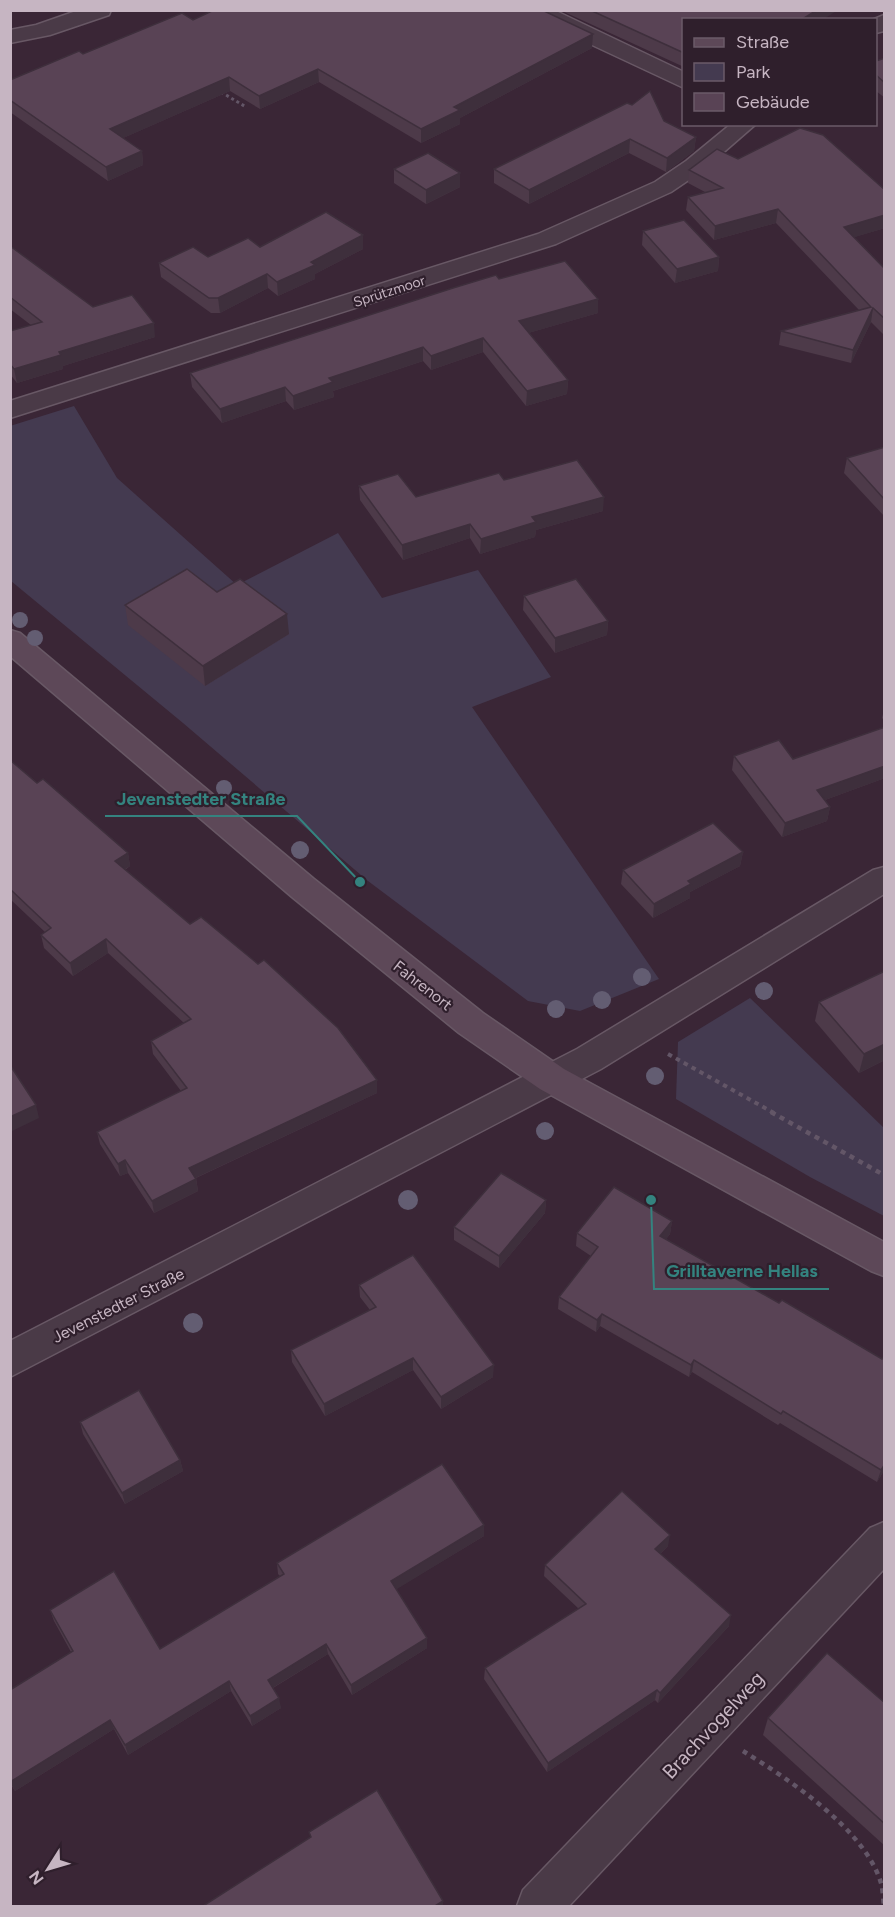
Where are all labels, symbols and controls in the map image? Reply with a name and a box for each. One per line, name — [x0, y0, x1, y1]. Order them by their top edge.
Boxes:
legend — [682, 18, 877, 126]
text: Straße — [736, 31, 789, 53]
text: Park — [736, 61, 771, 83]
text: Gebäude — [736, 91, 810, 113]
street label: Sprützmoor — [351, 272, 427, 311]
callout: Jevenstedter Straße — [105, 780, 297, 816]
text: Jevenstedter Straße — [117, 788, 285, 810]
street label: Fahrenort — [389, 957, 456, 1014]
callout: Grilltaverne Hellas — [654, 1253, 829, 1289]
text: Grilltaverne Hellas — [666, 1260, 818, 1282]
street label: Jevenstedter Straße — [49, 1264, 188, 1347]
street label: Brachvogelweg — [657, 1666, 769, 1784]
north arrow — [18, 1839, 78, 1899]
text: N — [25, 1867, 48, 1888]

